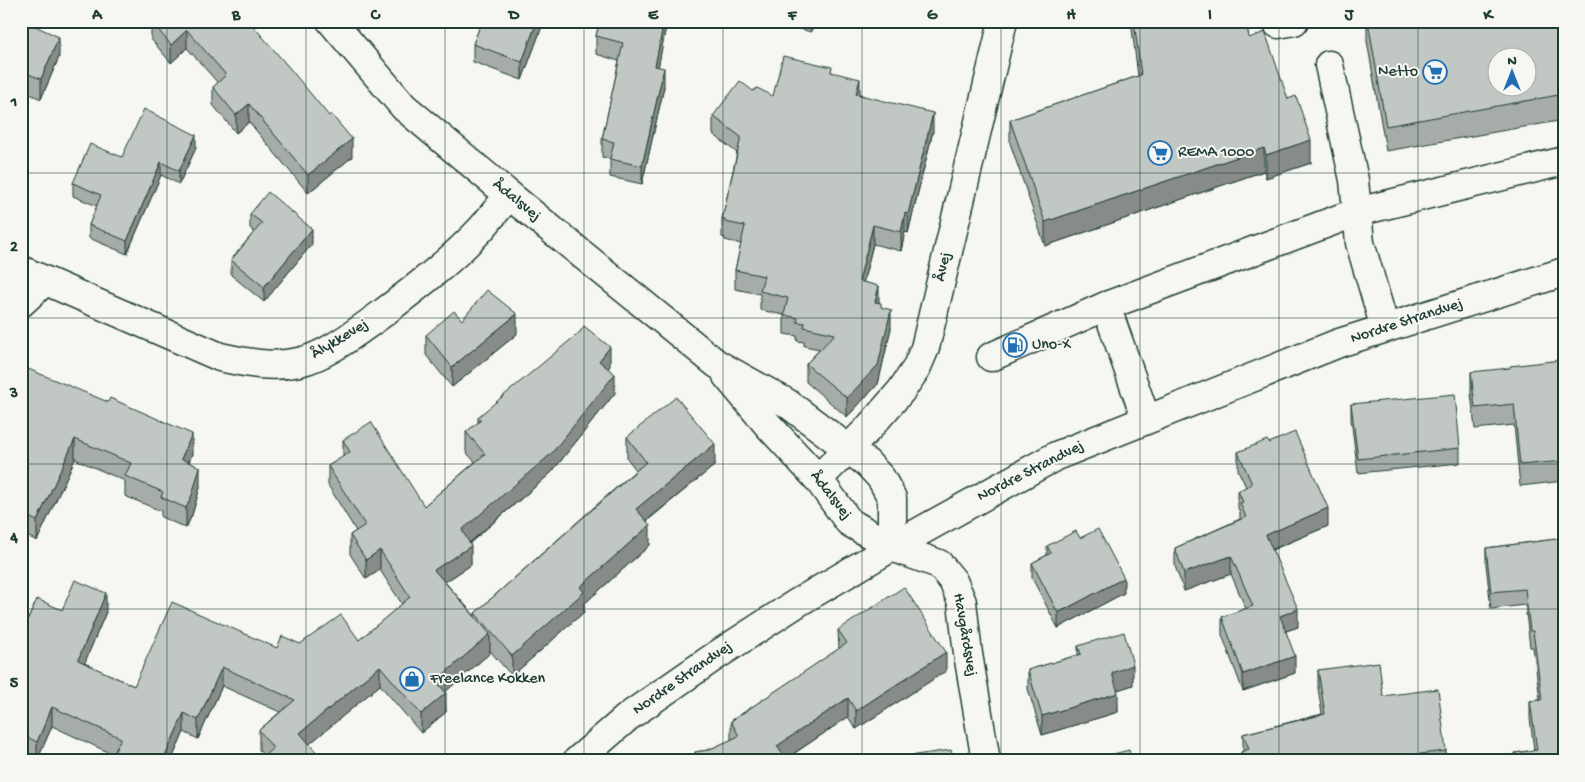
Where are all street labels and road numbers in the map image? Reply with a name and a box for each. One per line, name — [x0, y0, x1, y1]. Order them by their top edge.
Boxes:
street label: Ådalsvej — [488, 175, 545, 226]
street label: Åvej — [930, 250, 957, 283]
street label: Nordre Strandvej — [1348, 295, 1466, 349]
street label: Ålykkevej — [307, 315, 372, 364]
street label: Nordre Strandvej — [975, 437, 1087, 507]
street label: Ådalsvej — [805, 467, 856, 524]
street label: Havgårdsvej — [947, 592, 981, 678]
street label: Nordre Strandvej — [630, 638, 736, 720]

